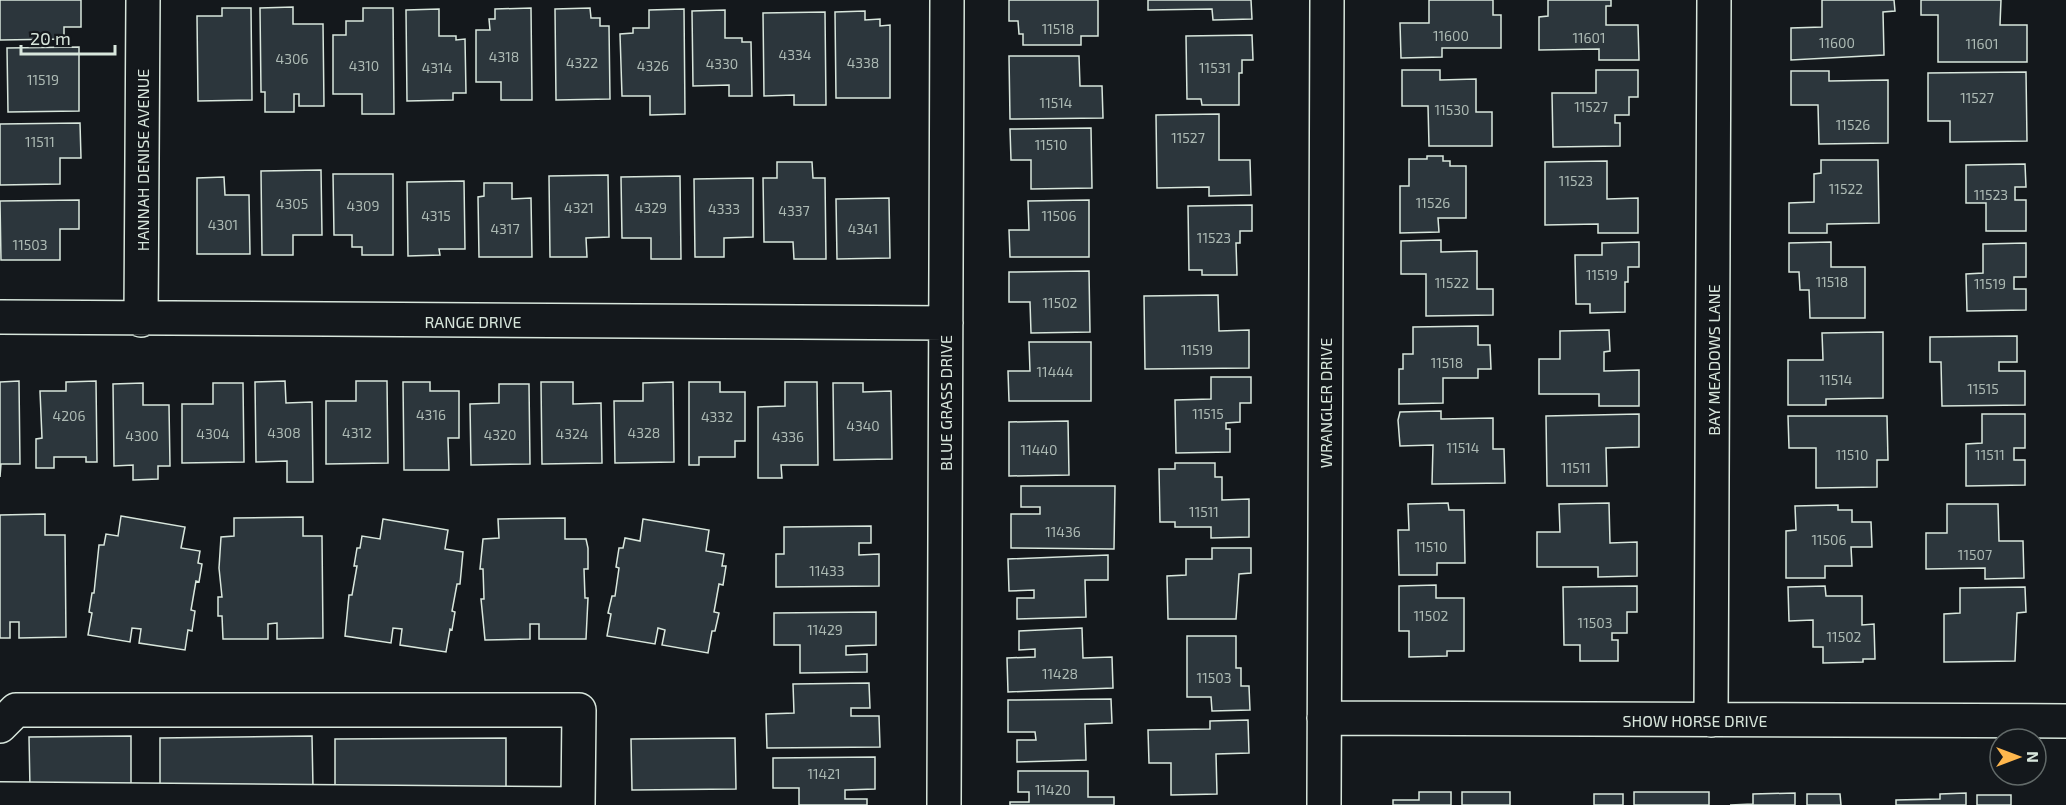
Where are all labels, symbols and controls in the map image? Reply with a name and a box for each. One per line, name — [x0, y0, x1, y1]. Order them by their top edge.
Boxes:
scale bar — [21, 18, 116, 56]
house number: 11518 — [1042, 20, 1074, 37]
text: 20 m — [30, 27, 71, 49]
house number: 11600 — [1433, 27, 1469, 44]
house number: 11601 — [1572, 29, 1606, 46]
house number: 11600 — [1819, 34, 1855, 51]
house number: 11601 — [1965, 35, 1999, 52]
house number: 4334 — [779, 46, 811, 63]
house number: 4318 — [489, 48, 519, 65]
house number: 4306 — [276, 50, 308, 67]
house number: 4322 — [566, 54, 598, 71]
house number: 4338 — [847, 54, 879, 71]
house number: 4330 — [706, 55, 738, 72]
house number: 4310 — [349, 57, 379, 74]
house number: 4326 — [637, 57, 669, 74]
house number: 4314 — [422, 59, 452, 76]
house number: 11531 — [1199, 59, 1231, 76]
street label: HANNAH DENISE AVENUE — [133, 69, 152, 251]
house number: 11519 — [27, 71, 59, 88]
house number: 11527 — [1960, 89, 1994, 106]
house number: 11514 — [1040, 94, 1072, 111]
house number: 11527 — [1574, 98, 1608, 115]
house number: 11530 — [1435, 101, 1469, 118]
house number: 11526 — [1836, 116, 1870, 133]
house number: 11527 — [1171, 129, 1205, 146]
house number: 11511 — [25, 133, 55, 150]
house number: 11510 — [1035, 136, 1067, 153]
house number: 11523 — [1559, 172, 1593, 189]
house number: 11522 — [1829, 180, 1863, 197]
house number: 11523 — [1974, 186, 2008, 203]
house number: 11526 — [1416, 194, 1450, 211]
house number: 4305 — [276, 195, 308, 212]
house number: 4309 — [347, 197, 379, 214]
house number: 4321 — [564, 199, 594, 216]
house number: 4329 — [635, 199, 667, 216]
house number: 4333 — [708, 200, 740, 217]
house number: 4337 — [778, 202, 810, 219]
house number: 4315 — [421, 207, 451, 224]
house number: 11506 — [1041, 207, 1077, 224]
house number: 4301 — [208, 216, 238, 233]
house number: 4317 — [490, 220, 520, 237]
house number: 4341 — [848, 220, 878, 237]
house number: 11523 — [1197, 229, 1231, 246]
house number: 11503 — [13, 236, 47, 253]
house number: 11519 — [1586, 266, 1618, 283]
house number: 11518 — [1816, 273, 1848, 290]
house number: 11522 — [1435, 274, 1469, 291]
house number: 11519 — [1974, 275, 2006, 292]
street label: BAY MEADOWS LANE — [1704, 284, 1723, 436]
house number: 11502 — [1043, 294, 1078, 311]
street label: RANGE DRIVE — [424, 312, 522, 331]
street label: BLUE GRASS DRIVE — [936, 335, 955, 471]
street label: WRANGLER DRIVE — [1316, 338, 1335, 468]
house number: 11519 — [1181, 341, 1213, 358]
house number: 11518 — [1431, 354, 1463, 371]
house number: 11444 — [1037, 363, 1073, 380]
house number: 11514 — [1820, 371, 1852, 388]
house number: 11515 — [1967, 380, 1999, 397]
house number: 11515 — [1192, 405, 1224, 422]
house number: 4316 — [416, 406, 446, 423]
house number: 4206 — [53, 407, 85, 424]
house number: 4332 — [701, 408, 733, 425]
house number: 4340 — [846, 417, 880, 434]
house number: 4308 — [267, 424, 301, 441]
house number: 4312 — [342, 424, 372, 441]
house number: 4328 — [628, 424, 660, 441]
house number: 4304 — [196, 425, 230, 442]
house number: 4324 — [556, 425, 588, 442]
house number: 4320 — [484, 426, 516, 443]
house number: 4300 — [125, 427, 159, 444]
house number: 4336 — [772, 428, 804, 445]
house number: 11514 — [1447, 439, 1479, 456]
house number: 11440 — [1021, 441, 1057, 458]
house number: 11510 — [1836, 446, 1868, 463]
house number: 11511 — [1975, 446, 2005, 463]
house number: 11511 — [1561, 459, 1591, 476]
house number: 11511 — [1189, 503, 1219, 520]
house number: 11436 — [1045, 523, 1081, 540]
house number: 11506 — [1811, 531, 1847, 548]
house number: 11510 — [1415, 538, 1447, 555]
house number: 11507 — [1958, 546, 1992, 563]
house number: 11433 — [809, 562, 845, 579]
house number: 11502 — [1414, 607, 1449, 624]
house number: 11503 — [1578, 614, 1612, 631]
house number: 11429 — [807, 621, 843, 638]
house number: 11502 — [1827, 628, 1862, 645]
house number: 11428 — [1042, 665, 1078, 682]
house number: 11503 — [1197, 669, 1231, 686]
street label: SHOW HORSE DRIVE — [1622, 711, 1768, 730]
north arrow — [1988, 727, 2048, 787]
text: N — [2024, 751, 2043, 763]
house number: 11421 — [807, 765, 841, 782]
house number: 11420 — [1035, 781, 1071, 798]

